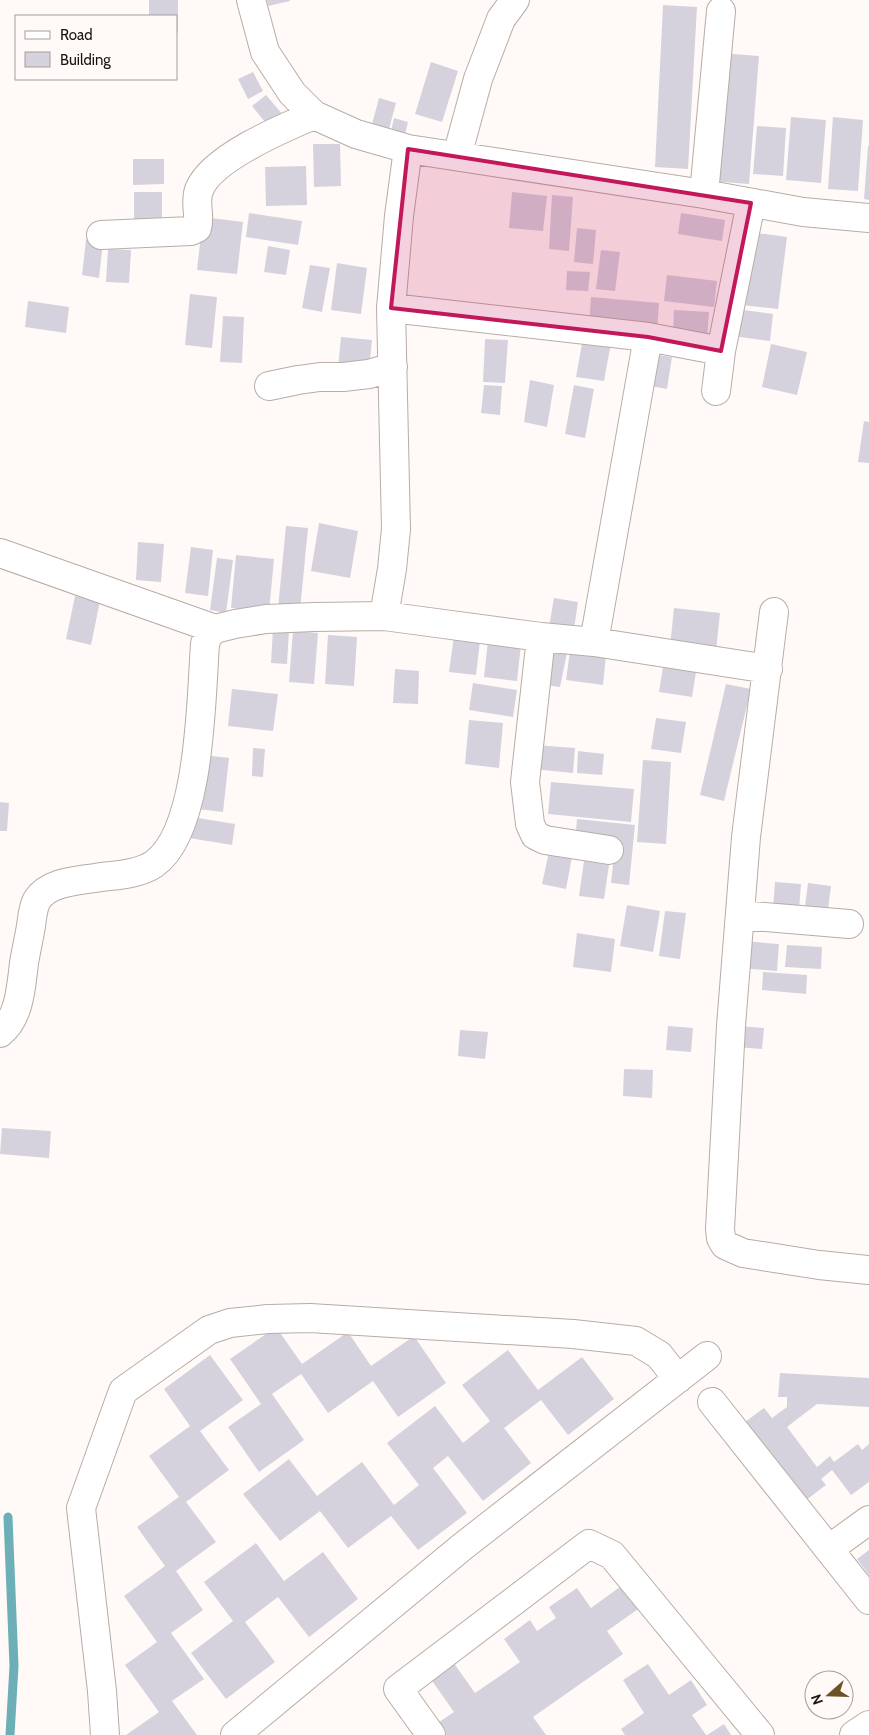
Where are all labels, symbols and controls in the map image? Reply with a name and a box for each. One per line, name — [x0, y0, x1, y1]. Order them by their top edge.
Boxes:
legend — [15, 15, 178, 80]
text: Road — [60, 26, 93, 44]
text: Building — [60, 51, 111, 69]
north arrow — [804, 1670, 854, 1720]
text: N — [807, 1692, 827, 1707]

